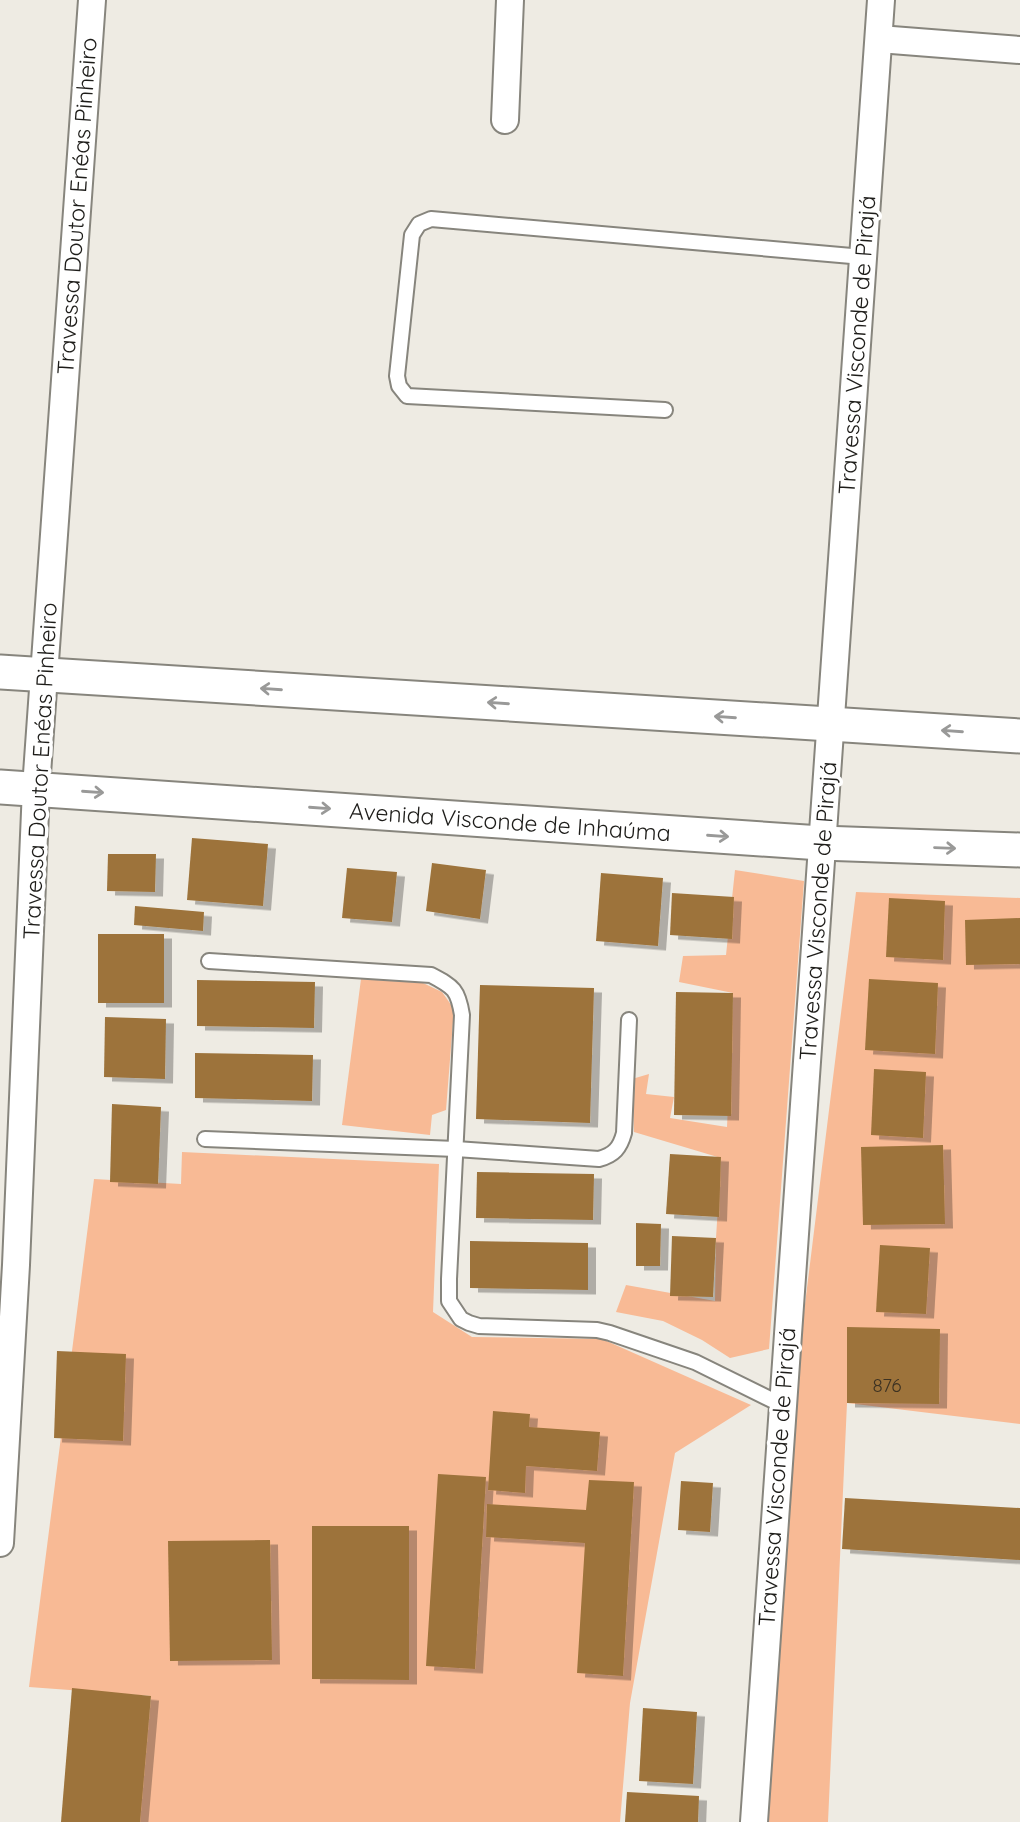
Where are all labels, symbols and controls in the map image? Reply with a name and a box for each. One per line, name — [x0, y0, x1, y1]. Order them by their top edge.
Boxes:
street label: Travessa Doutor Enéas Pinheiro — [50, 36, 103, 375]
street label: Travessa Visconde de Pirajá — [832, 195, 881, 495]
street label: Travessa Doutor Enéas Pinheiro — [16, 602, 63, 940]
one-way arrow — [260, 682, 282, 695]
one-way arrow — [487, 696, 510, 709]
one-way arrow — [714, 710, 737, 723]
one-way arrow — [941, 724, 964, 737]
street label: Travessa Visconde de Pirajá — [793, 761, 842, 1061]
one-way arrow — [81, 786, 104, 799]
street label: Avenida Visconde de Inhaúma — [348, 796, 672, 847]
one-way arrow — [308, 802, 330, 815]
one-way arrow — [706, 830, 728, 843]
one-way arrow — [933, 841, 956, 854]
street label: Travessa Visconde de Pirajá — [752, 1327, 801, 1627]
house number: 876 — [872, 1373, 902, 1397]

